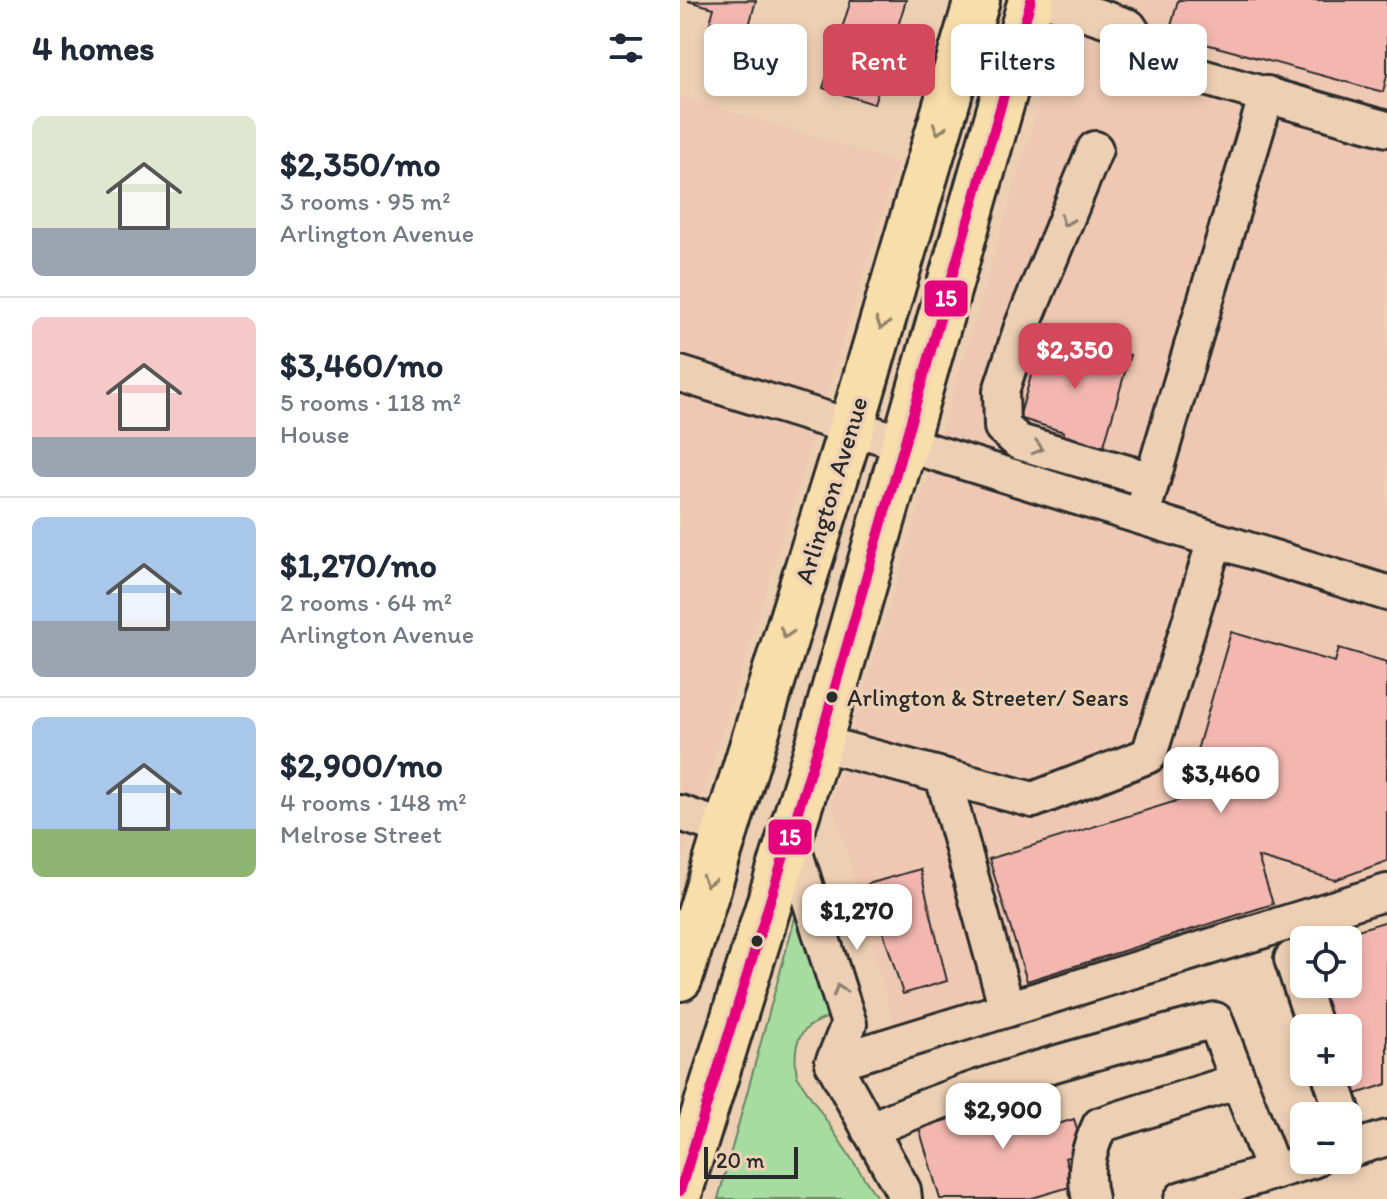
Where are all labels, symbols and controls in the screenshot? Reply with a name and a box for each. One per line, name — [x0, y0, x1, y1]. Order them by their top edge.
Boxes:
chip: Buy — [704, 24, 807, 96]
chip: Rent — [823, 24, 935, 96]
chip: Filters — [951, 24, 1084, 96]
chip: New — [1100, 24, 1207, 96]
icon: filters — [604, 26, 648, 70]
text: 4 homes — [32, 28, 155, 69]
one-way arrow — [932, 121, 948, 135]
text: $2,350/mo — [280, 144, 441, 185]
icon: home — [96, 148, 192, 244]
text: 3 rooms · 95 m² — [280, 185, 451, 217]
one-way arrow — [1059, 213, 1075, 228]
text: Arlington Avenue — [280, 217, 474, 249]
line badge: 15 — [923, 279, 969, 318]
text: 15 — [935, 285, 957, 312]
one-way arrow — [875, 316, 891, 330]
pin: $2,350 — [1010, 323, 1140, 391]
text: $2,350 — [1037, 333, 1113, 365]
text: $3,460/mo — [280, 345, 443, 386]
icon: home — [96, 349, 192, 445]
text: 5 rooms · 118 m² — [280, 386, 461, 418]
street label: Arlington Avenue — [787, 393, 875, 587]
text: House — [280, 418, 350, 450]
one-way arrow — [1031, 439, 1045, 455]
text: $1,270/mo — [280, 545, 437, 586]
icon: home — [96, 549, 192, 645]
text: 2 rooms · 64 m² — [280, 586, 452, 618]
text: Arlington Avenue — [280, 618, 474, 650]
one-way arrow — [779, 625, 795, 639]
place label: Arlington & Streeter/ Sears — [847, 683, 1129, 712]
marker: Arlington & Streeter/ Sears — [824, 689, 840, 705]
text: $2,900/mo — [280, 745, 443, 786]
pin: $3,460 — [1156, 747, 1286, 815]
icon: home — [96, 749, 192, 845]
text: $3,460 — [1182, 757, 1260, 789]
text: 4 rooms · 148 m² — [280, 786, 467, 818]
text: Melrose Street — [280, 818, 442, 850]
line badge: 15 — [767, 818, 813, 856]
text: 15 — [779, 824, 801, 851]
one-way arrow — [701, 873, 717, 887]
pin: $1,270 — [792, 884, 922, 952]
text: $1,270 — [820, 894, 894, 926]
map controls — [1290, 926, 1362, 1174]
button: locate — [1290, 926, 1362, 998]
unlabelled marker — [749, 933, 765, 949]
one-way arrow — [832, 984, 848, 998]
button: + — [1290, 1014, 1362, 1086]
pin: $2,900 — [938, 1083, 1068, 1151]
text: $2,900 — [964, 1093, 1042, 1125]
button: − — [1290, 1102, 1362, 1174]
scale bar — [704, 1143, 798, 1179]
text: 20 m — [716, 1147, 765, 1174]

